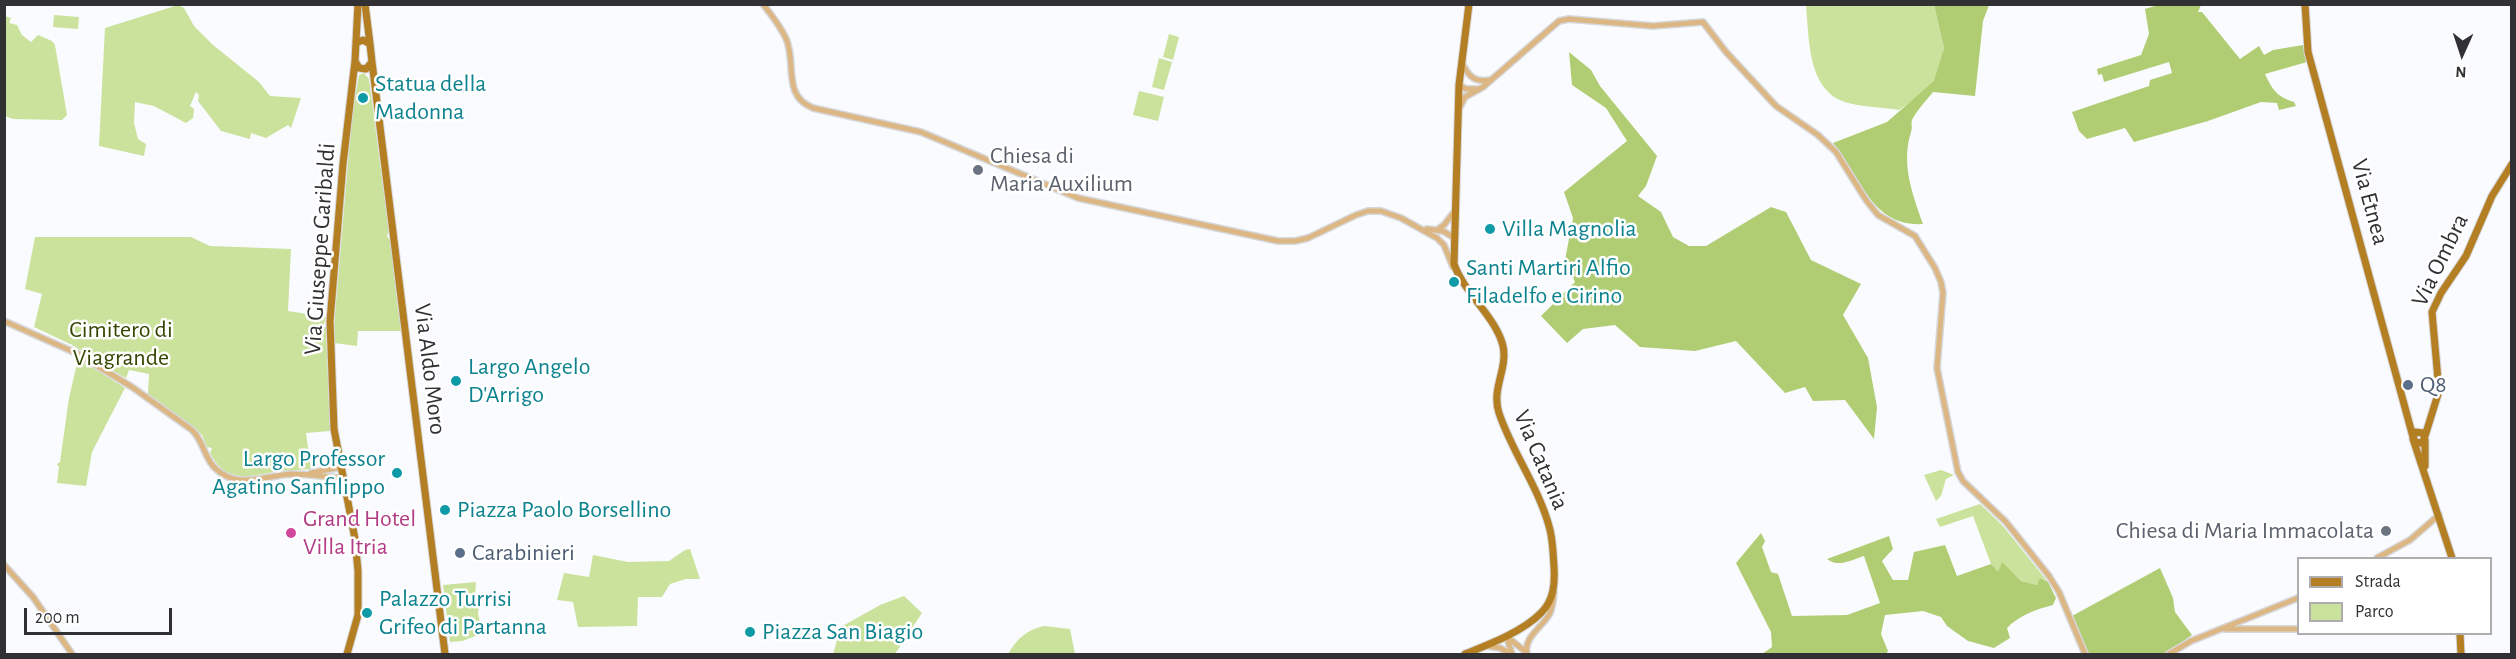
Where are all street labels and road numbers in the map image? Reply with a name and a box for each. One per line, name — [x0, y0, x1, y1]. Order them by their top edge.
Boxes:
street label: Via Giuseppe Garibaldi — [298, 142, 342, 356]
street label: Via Etnea — [2345, 156, 2395, 248]
street label: Via Ombra — [2405, 209, 2475, 311]
street label: Via Aldo Moro — [408, 302, 452, 436]
street label: Via Catania — [1507, 406, 1575, 514]

